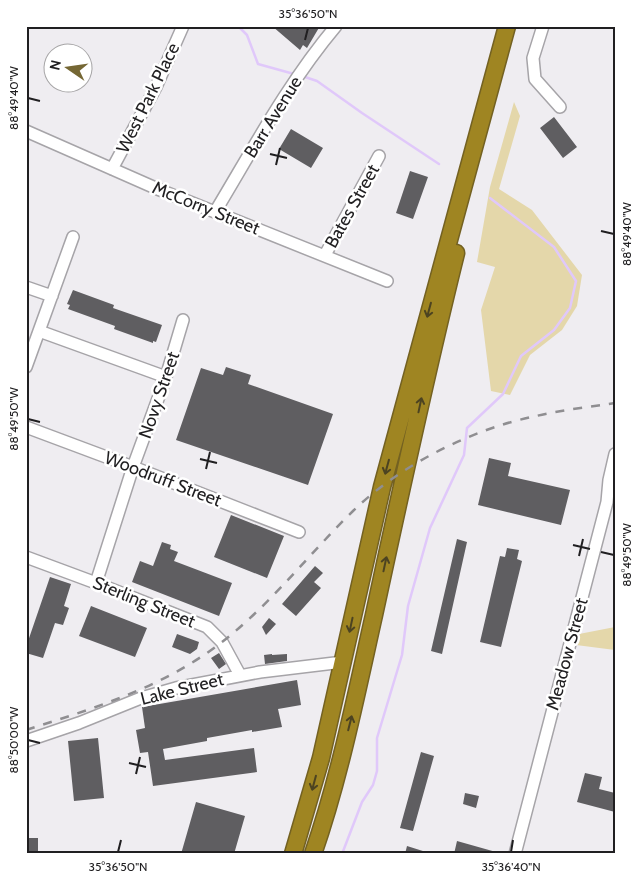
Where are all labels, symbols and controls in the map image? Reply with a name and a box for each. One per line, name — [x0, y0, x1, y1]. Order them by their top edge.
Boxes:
text: 35°36'50"N — [278, 6, 338, 21]
street label: West Park Place — [112, 39, 184, 157]
north arrow — [42, 42, 92, 92]
text: N — [45, 58, 65, 72]
text: 88°49'40"W — [6, 65, 21, 130]
street label: Barr Avenue — [239, 72, 307, 162]
street label: Bates Street — [320, 160, 384, 252]
street label: McCorry Street — [149, 176, 263, 240]
text: 88°49'40"W — [619, 201, 634, 266]
one-way arrow — [424, 301, 434, 317]
street label: Novy Street — [134, 349, 184, 441]
text: 88°49'50"W — [6, 387, 21, 451]
one-way arrow — [416, 398, 425, 414]
street label: Woodruff Street — [101, 447, 225, 511]
one-way arrow — [382, 458, 392, 474]
text: 88°49'50"W — [619, 523, 634, 587]
one-way arrow — [381, 556, 390, 572]
street label: Sterling Street — [90, 571, 198, 633]
street label: Meadow Street — [541, 595, 593, 713]
one-way arrow — [346, 617, 355, 633]
street label: Lake Street — [138, 668, 226, 710]
text: 88°50'00"W — [6, 706, 21, 773]
one-way arrow — [346, 715, 355, 731]
one-way arrow — [309, 775, 319, 791]
text: 35°36'50"N — [88, 859, 148, 874]
text: 35°36'40"N — [481, 859, 541, 874]

